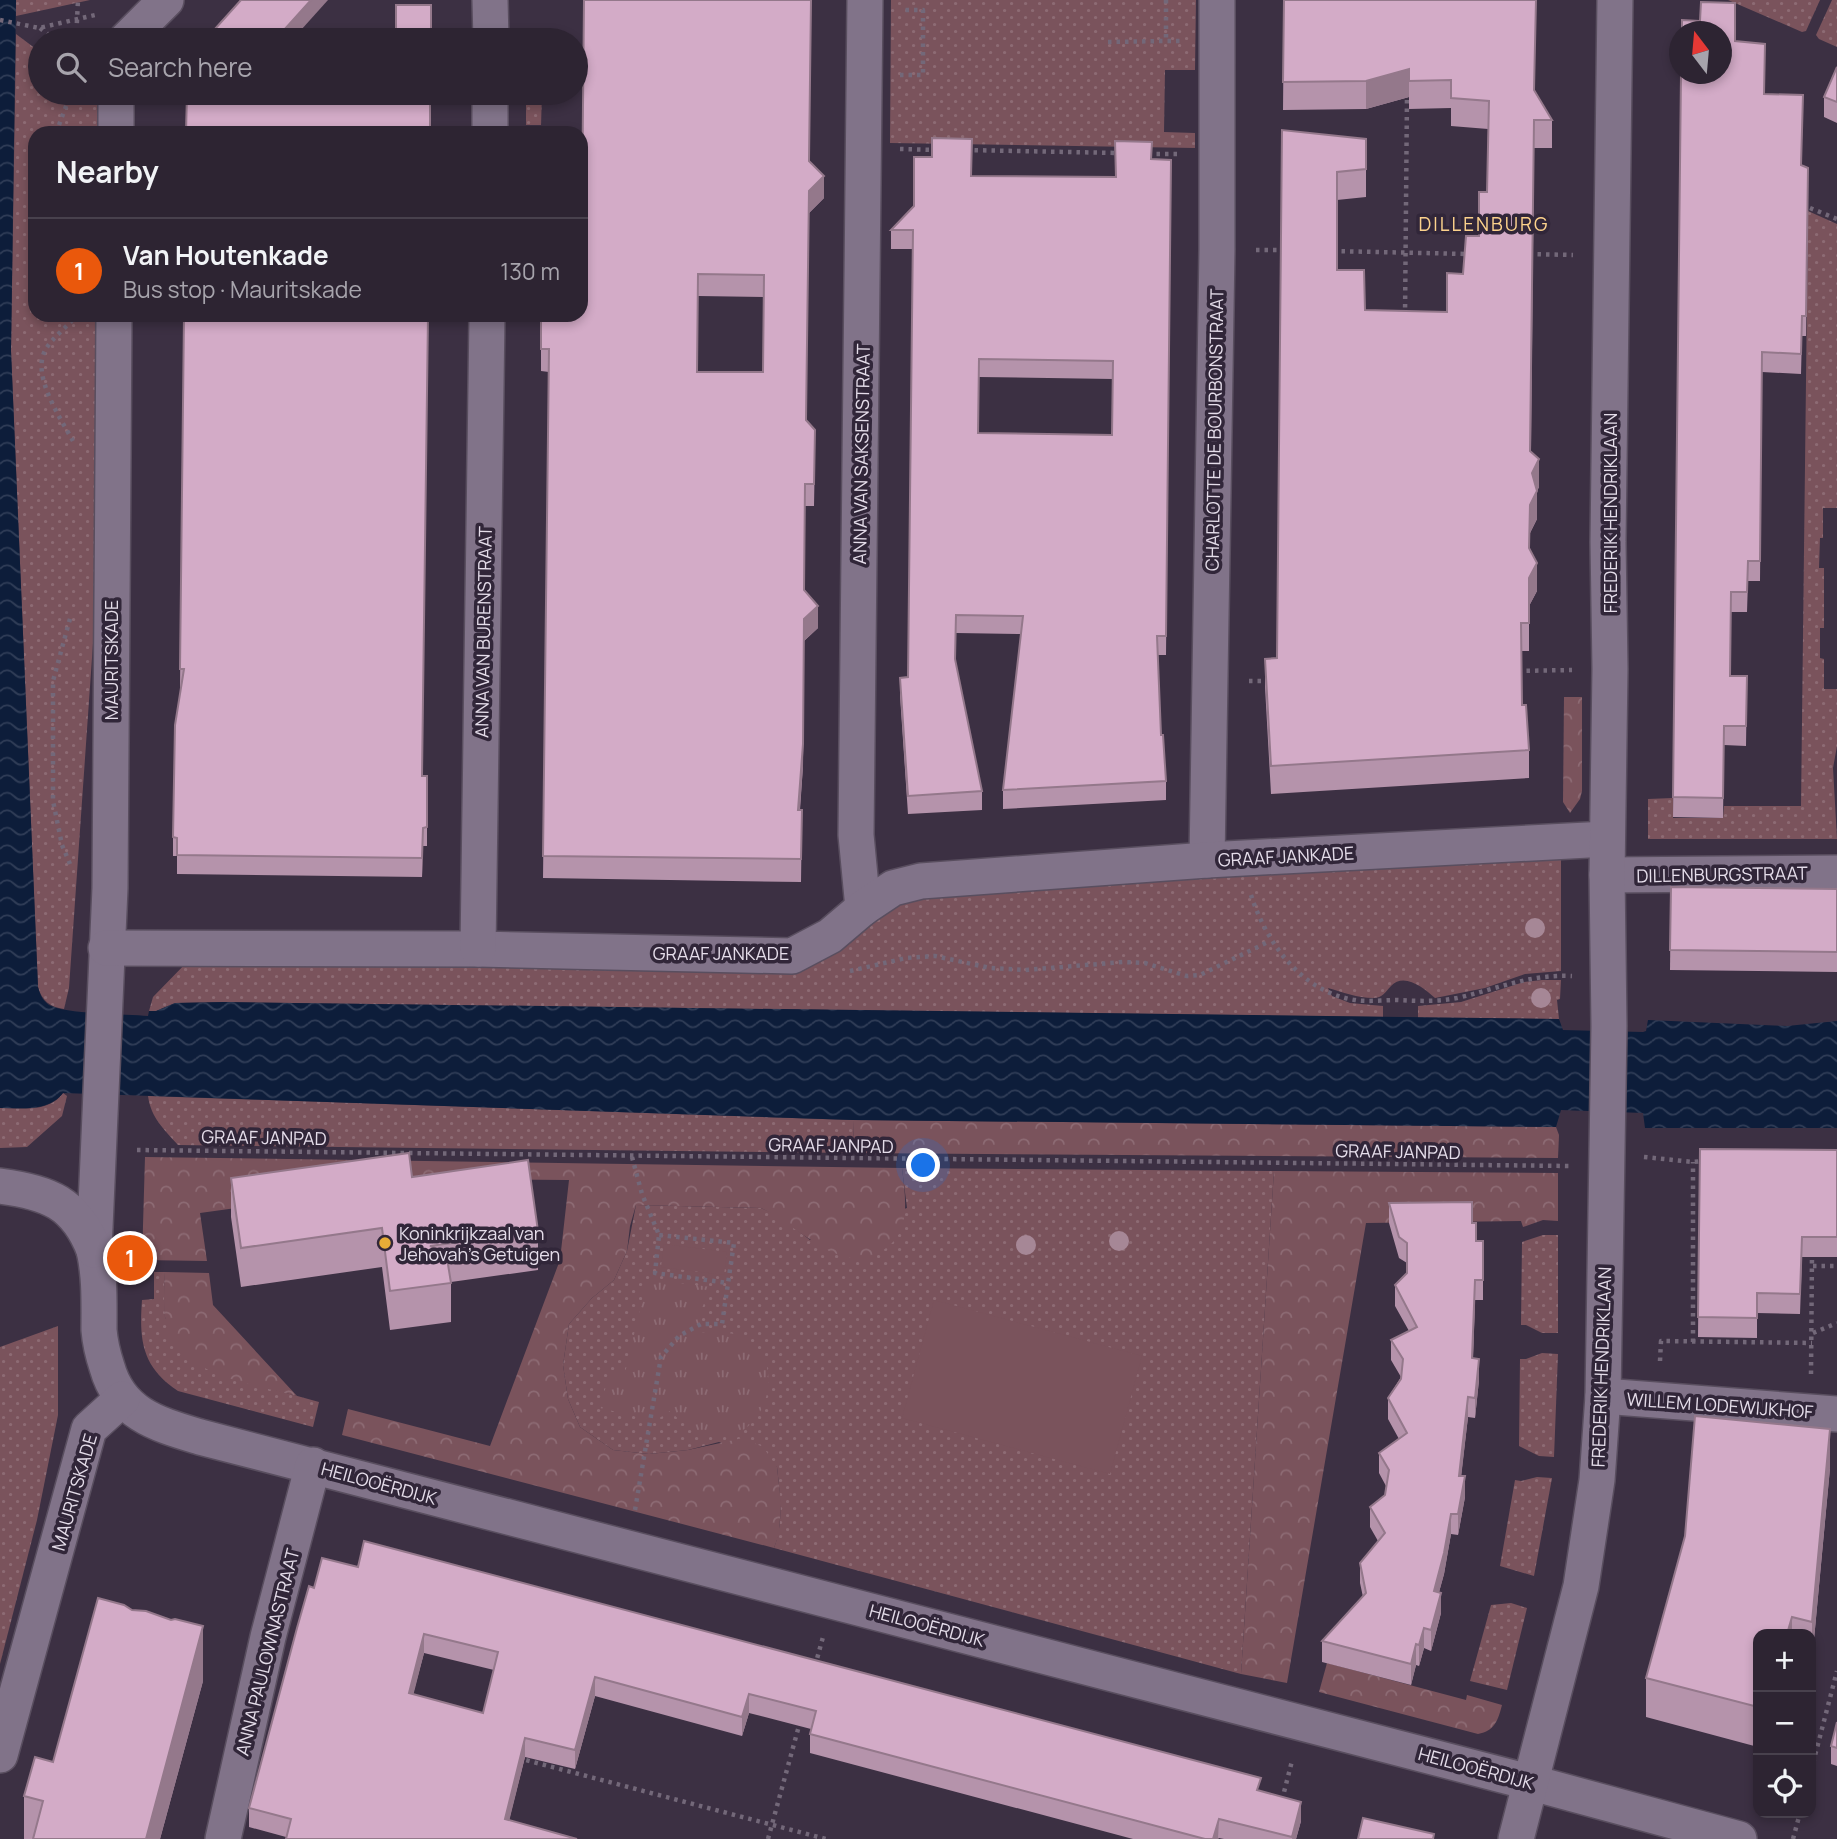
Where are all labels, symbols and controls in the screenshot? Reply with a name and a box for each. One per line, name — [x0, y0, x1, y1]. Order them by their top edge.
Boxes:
north arrow — [1669, 21, 1732, 84]
search box — [28, 28, 588, 105]
icon: search — [52, 48, 90, 86]
text: Search here — [108, 49, 253, 85]
text: Nearby — [56, 151, 159, 192]
district label: DILLENBURG — [1419, 211, 1549, 237]
text: Van Houtenkade — [123, 237, 329, 273]
text: 1 — [74, 255, 84, 287]
text: 130 m — [500, 255, 560, 287]
text: Bus stop · Mauritskade — [123, 273, 362, 305]
street label: CHARLOTTE DE BOURBONSTRAAT — [1200, 288, 1228, 571]
street label: ANNA VAN SAKSENSTRAAT — [847, 343, 875, 564]
street label: FREDERIK HENDRIKLAAN — [1598, 413, 1622, 613]
street label: ANNA VAN BURENSTRAAT — [469, 526, 497, 738]
street label: MAURITSKADE — [99, 600, 123, 720]
street label: GRAAF JANKADE — [1217, 840, 1355, 872]
street label: DILLENBURGSTRAAT — [1636, 861, 1808, 887]
street label: GRAAF JANKADE — [653, 941, 789, 965]
street label: GRAAF JANPAD — [201, 1124, 327, 1150]
street label: GRAAF JANPAD — [768, 1132, 894, 1158]
street label: GRAAF JANPAD — [1335, 1138, 1461, 1164]
your location — [906, 1148, 940, 1182]
place label: Koninkrijkzaal van Jehovah's Getuigen — [399, 1221, 560, 1266]
pin: 1 — [107, 1232, 153, 1284]
marker: Koninkrijkzaal van Jehovah's Getuigen — [377, 1235, 393, 1251]
street label: FREDERIK HENDRIKLAAN — [1586, 1266, 1616, 1468]
street label: WILLEM LODEWIJKHOF — [1626, 1387, 1814, 1423]
street label: MAURITSKADE — [46, 1431, 102, 1553]
street label: HEILOOËRDIJK — [319, 1456, 440, 1510]
street label: ANNA PAULOWNASTRAAT — [230, 1546, 304, 1758]
street label: HEILOOËRDIJK — [867, 1598, 988, 1652]
map controls — [1753, 1629, 1816, 1818]
button: + — [1753, 1629, 1816, 1692]
button: − — [1753, 1692, 1816, 1755]
street label: HEILOOËRDIJK — [1416, 1741, 1537, 1795]
button: locate — [1753, 1755, 1816, 1818]

